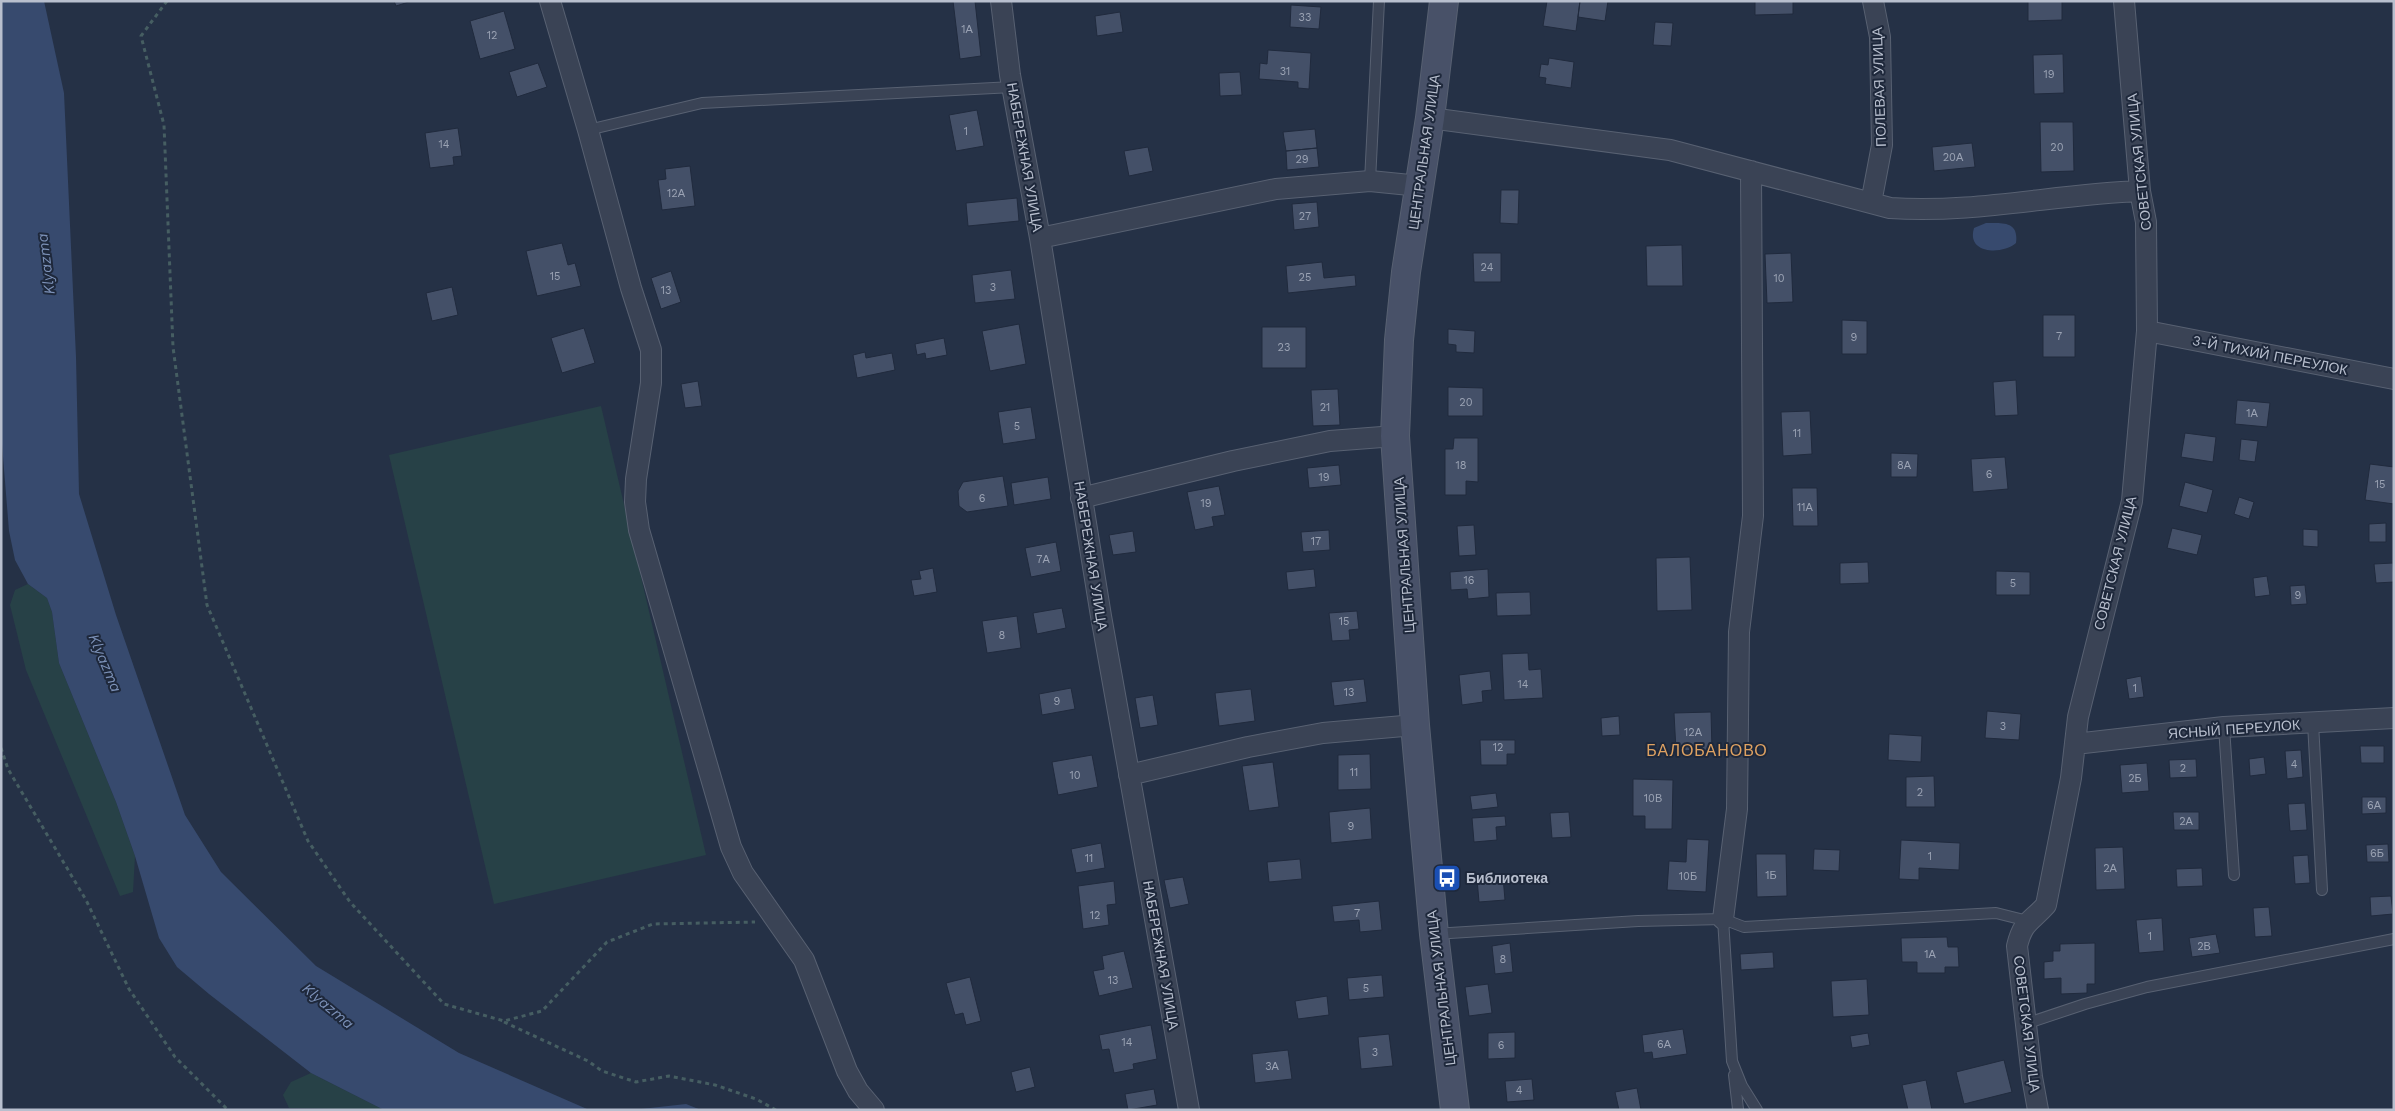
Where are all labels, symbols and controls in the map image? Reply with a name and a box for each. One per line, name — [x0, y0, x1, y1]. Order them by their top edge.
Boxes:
house number: 33 — [1299, 11, 1311, 24]
house number: 1А — [961, 23, 973, 36]
street label: ПОЛЕВАЯ УЛИЦА — [1869, 26, 1889, 147]
house number: 12 — [487, 29, 497, 42]
house number: 31 — [1280, 65, 1290, 78]
house number: 19 — [2043, 68, 2055, 81]
street label: ЦЕНТРАЛЬНАЯ УЛИЦА — [1405, 73, 1443, 231]
street label: НАБЕРЕЖНАЯ УЛИЦА — [1004, 81, 1046, 234]
street label: СОВЕТСКАЯ УЛИЦА — [2124, 92, 2154, 231]
house number: 1 — [964, 125, 968, 138]
house number: 14 — [438, 138, 450, 151]
house number: 20 — [2050, 141, 2064, 154]
house number: 20А — [1943, 151, 1964, 164]
house number: 29 — [1295, 153, 1309, 166]
house number: 12А — [667, 187, 686, 200]
house number: 27 — [1299, 210, 1311, 223]
water label: Klyazma — [33, 232, 59, 296]
house number: 24 — [1481, 261, 1494, 274]
house number: 15 — [550, 270, 560, 283]
house number: 25 — [1299, 271, 1311, 284]
house number: 10 — [1773, 272, 1785, 285]
house number: 3 — [990, 281, 996, 294]
house number: 13 — [661, 284, 671, 297]
house number: 7 — [2056, 330, 2062, 343]
house number: 9 — [1851, 331, 1858, 344]
street label: 3-Й ТИХИЙ ПЕРЕУЛОК — [2191, 331, 2350, 378]
house number: 23 — [1278, 341, 1290, 354]
house number: 20 — [1459, 396, 1473, 409]
house number: 21 — [1320, 401, 1330, 414]
house number: 1А — [2246, 407, 2258, 420]
house number: 5 — [1014, 420, 1020, 433]
house number: 11 — [1793, 427, 1801, 440]
house number: 18 — [1455, 459, 1467, 472]
house number: 8А — [1897, 459, 1912, 472]
house number: 6 — [1986, 468, 1993, 481]
house number: 19 — [1318, 471, 1330, 484]
street label: ЦЕНТРАЛЬНАЯ УЛИЦА — [1391, 476, 1417, 634]
house number: 15 — [2375, 478, 2385, 491]
street label: НАБЕРЕЖНАЯ УЛИЦА — [1071, 480, 1111, 633]
house number: 6 — [979, 492, 986, 505]
street label: СОВЕТСКАЯ УЛИЦА — [2091, 494, 2140, 632]
house number: 19 — [1200, 497, 1212, 510]
house number: 11А — [1797, 501, 1814, 514]
house number: 17 — [1311, 535, 1321, 548]
house number: 7А — [1036, 553, 1050, 566]
house number: 16 — [1464, 574, 1475, 587]
house number: 5 — [2010, 577, 2016, 590]
house number: 9 — [2295, 589, 2302, 602]
house number: 15 — [1339, 615, 1349, 628]
house number: 8 — [999, 629, 1006, 642]
water label: Klyazma — [85, 631, 125, 695]
house number: 14 — [1517, 678, 1529, 691]
house number: 1 — [2133, 682, 2137, 695]
house number: 13 — [1344, 686, 1354, 699]
house number: 9 — [1054, 695, 1061, 708]
street label: ЯСНЫЙ ПЕРЕУЛОК — [2167, 715, 2301, 742]
house number: 3 — [2000, 720, 2006, 733]
house number: 12А — [1684, 726, 1703, 739]
house number: 12 — [1493, 741, 1503, 754]
district label: БАЛОБАНОВО — [1646, 741, 1768, 760]
house number: 4 — [2291, 758, 2298, 771]
house number: 2 — [2180, 762, 2186, 775]
house number: 11 — [1350, 766, 1358, 779]
house number: 10 — [1069, 769, 1081, 782]
house number: 2Б — [2128, 772, 2142, 785]
house number: 2 — [1917, 786, 1923, 799]
house number: 10В — [1644, 792, 1662, 805]
house number: 6А — [2367, 799, 2382, 812]
house number: 2А — [2179, 815, 2194, 828]
house number: 9 — [1348, 820, 1355, 833]
house number: 6Б — [2370, 847, 2384, 860]
house number: 1 — [1928, 850, 1932, 863]
house number: 11 — [1085, 852, 1093, 865]
house number: 2А — [2103, 862, 2118, 875]
bus stop icon: Библиотека — [1432, 863, 1462, 893]
house number: 1Б — [1765, 869, 1777, 882]
place label: Библиотека — [1466, 870, 1548, 886]
house number: 10Б — [1679, 870, 1697, 883]
street label: НАБЕРЕЖНАЯ УЛИЦА — [1140, 879, 1182, 1032]
house number: 7 — [1354, 907, 1360, 920]
house number: 12 — [1090, 909, 1100, 922]
street label: ЦЕНТРАЛЬНАЯ УЛИЦА — [1423, 909, 1458, 1067]
house number: 1 — [2148, 930, 2152, 943]
house number: 2В — [2197, 940, 2211, 953]
house number: 1А — [1924, 948, 1936, 961]
house number: 8 — [1500, 953, 1507, 966]
street label: СОВЕТСКАЯ УЛИЦА — [2011, 955, 2043, 1094]
house number: 13 — [1108, 974, 1118, 987]
water label: Klyazma — [299, 979, 357, 1033]
house number: 5 — [1363, 982, 1369, 995]
house number: 14 — [1121, 1036, 1133, 1049]
house number: 6А — [1657, 1038, 1672, 1051]
house number: 6 — [1498, 1039, 1505, 1052]
house number: 3 — [1372, 1046, 1378, 1059]
house number: 3А — [1265, 1060, 1280, 1073]
house number: 4 — [1516, 1084, 1523, 1097]

